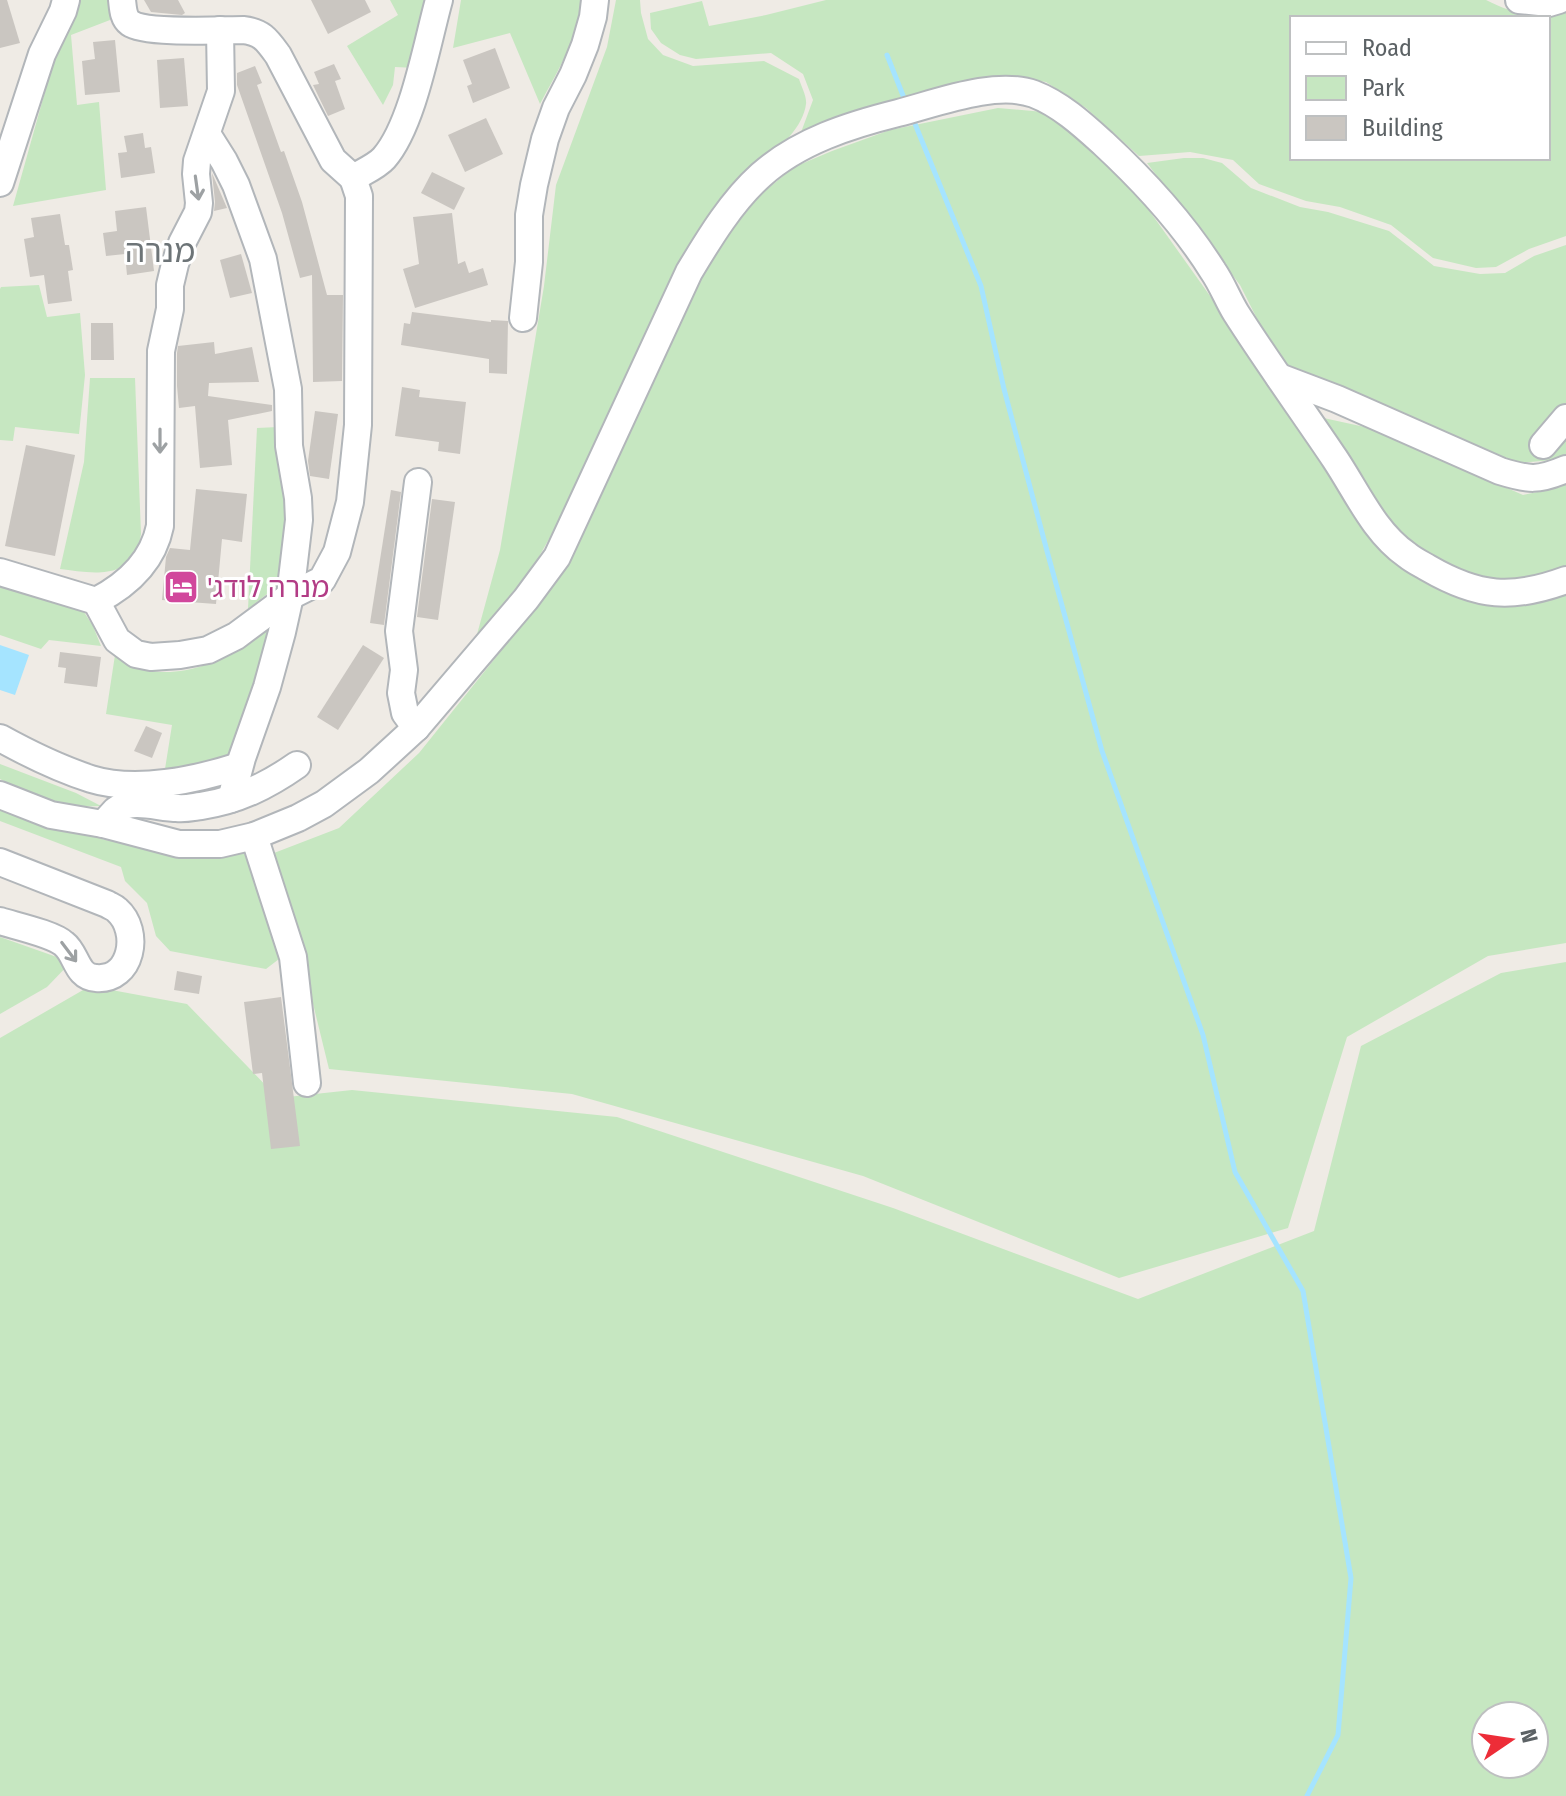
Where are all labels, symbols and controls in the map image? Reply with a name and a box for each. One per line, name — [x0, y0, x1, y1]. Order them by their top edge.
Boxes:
legend — [1290, 16, 1550, 160]
text: Road — [1362, 34, 1412, 62]
text: Park — [1362, 74, 1405, 102]
text: Building — [1362, 114, 1444, 142]
one-way arrow — [190, 174, 205, 201]
district label: מנרה — [125, 232, 195, 270]
one-way arrow — [152, 427, 168, 454]
hotel icon: 'מנרה לודג — [162, 568, 200, 606]
place label: 'מנרה לודג — [207, 571, 329, 604]
one-way arrow — [60, 941, 77, 963]
north arrow — [1470, 1700, 1550, 1780]
text: N — [1514, 1726, 1544, 1745]

